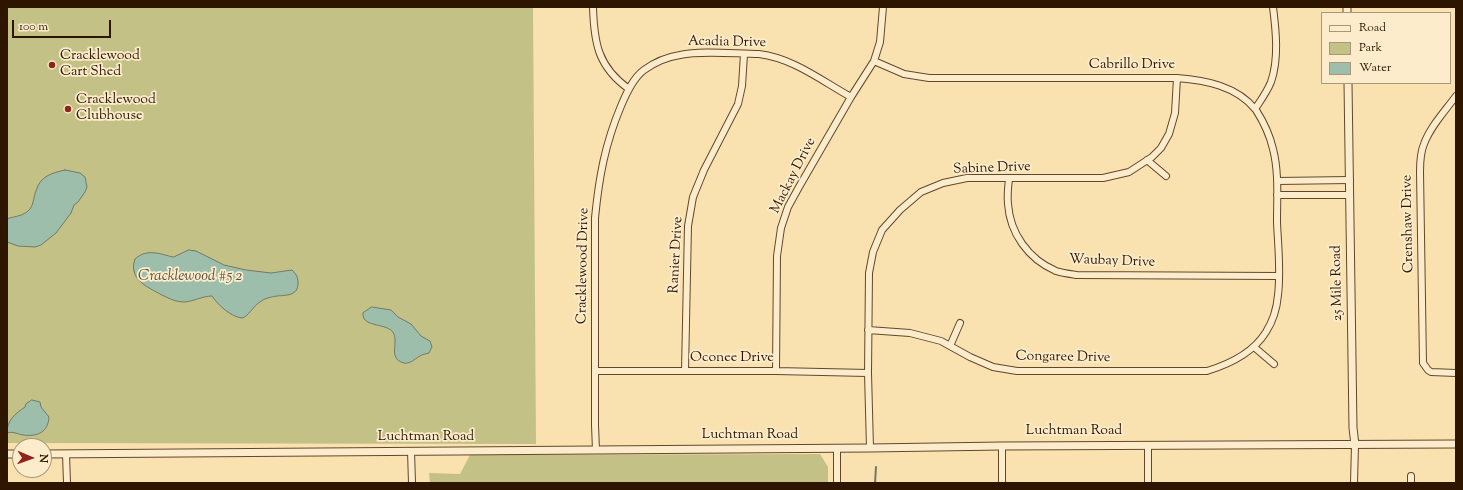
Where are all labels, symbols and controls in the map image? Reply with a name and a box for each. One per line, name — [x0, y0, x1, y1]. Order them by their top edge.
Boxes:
scale bar — [14, 12, 113, 38]
legend — [1321, 12, 1451, 84]
text: 100 m — [19, 18, 48, 36]
text: Road — [1359, 19, 1386, 37]
street label: Acadia Drive — [688, 34, 766, 52]
text: Park — [1359, 39, 1382, 57]
place label: Cracklewood Cart Shed — [60, 49, 140, 82]
street label: Cabrillo Drive — [1089, 58, 1175, 74]
text: Water — [1359, 59, 1391, 77]
marker: Cracklewood Cart Shed — [47, 60, 57, 70]
place label: Cracklewood Clubhouse — [76, 93, 156, 126]
marker: Cracklewood Clubhouse — [63, 104, 73, 114]
street label: Mackay Drive — [768, 135, 820, 217]
street label: Sabine Drive — [953, 159, 1031, 179]
street label: Crenshaw Drive — [1400, 175, 1418, 273]
street label: Cracklewood Drive — [575, 208, 593, 324]
street label: Ranier Drive — [667, 216, 687, 294]
street label: 25 Mile Road — [1329, 245, 1347, 321]
street label: Waubay Drive — [1069, 252, 1155, 272]
water label: Cracklewood #5 2 — [138, 268, 242, 286]
street label: Congaree Drive — [1015, 349, 1111, 367]
street label: Oconee Drive — [690, 351, 774, 367]
street label: Luchtman Road — [1026, 424, 1122, 440]
street label: Luchtman Road — [702, 428, 798, 444]
street label: Luchtman Road — [378, 430, 474, 446]
north arrow — [12, 438, 52, 478]
text: N — [35, 454, 51, 463]

